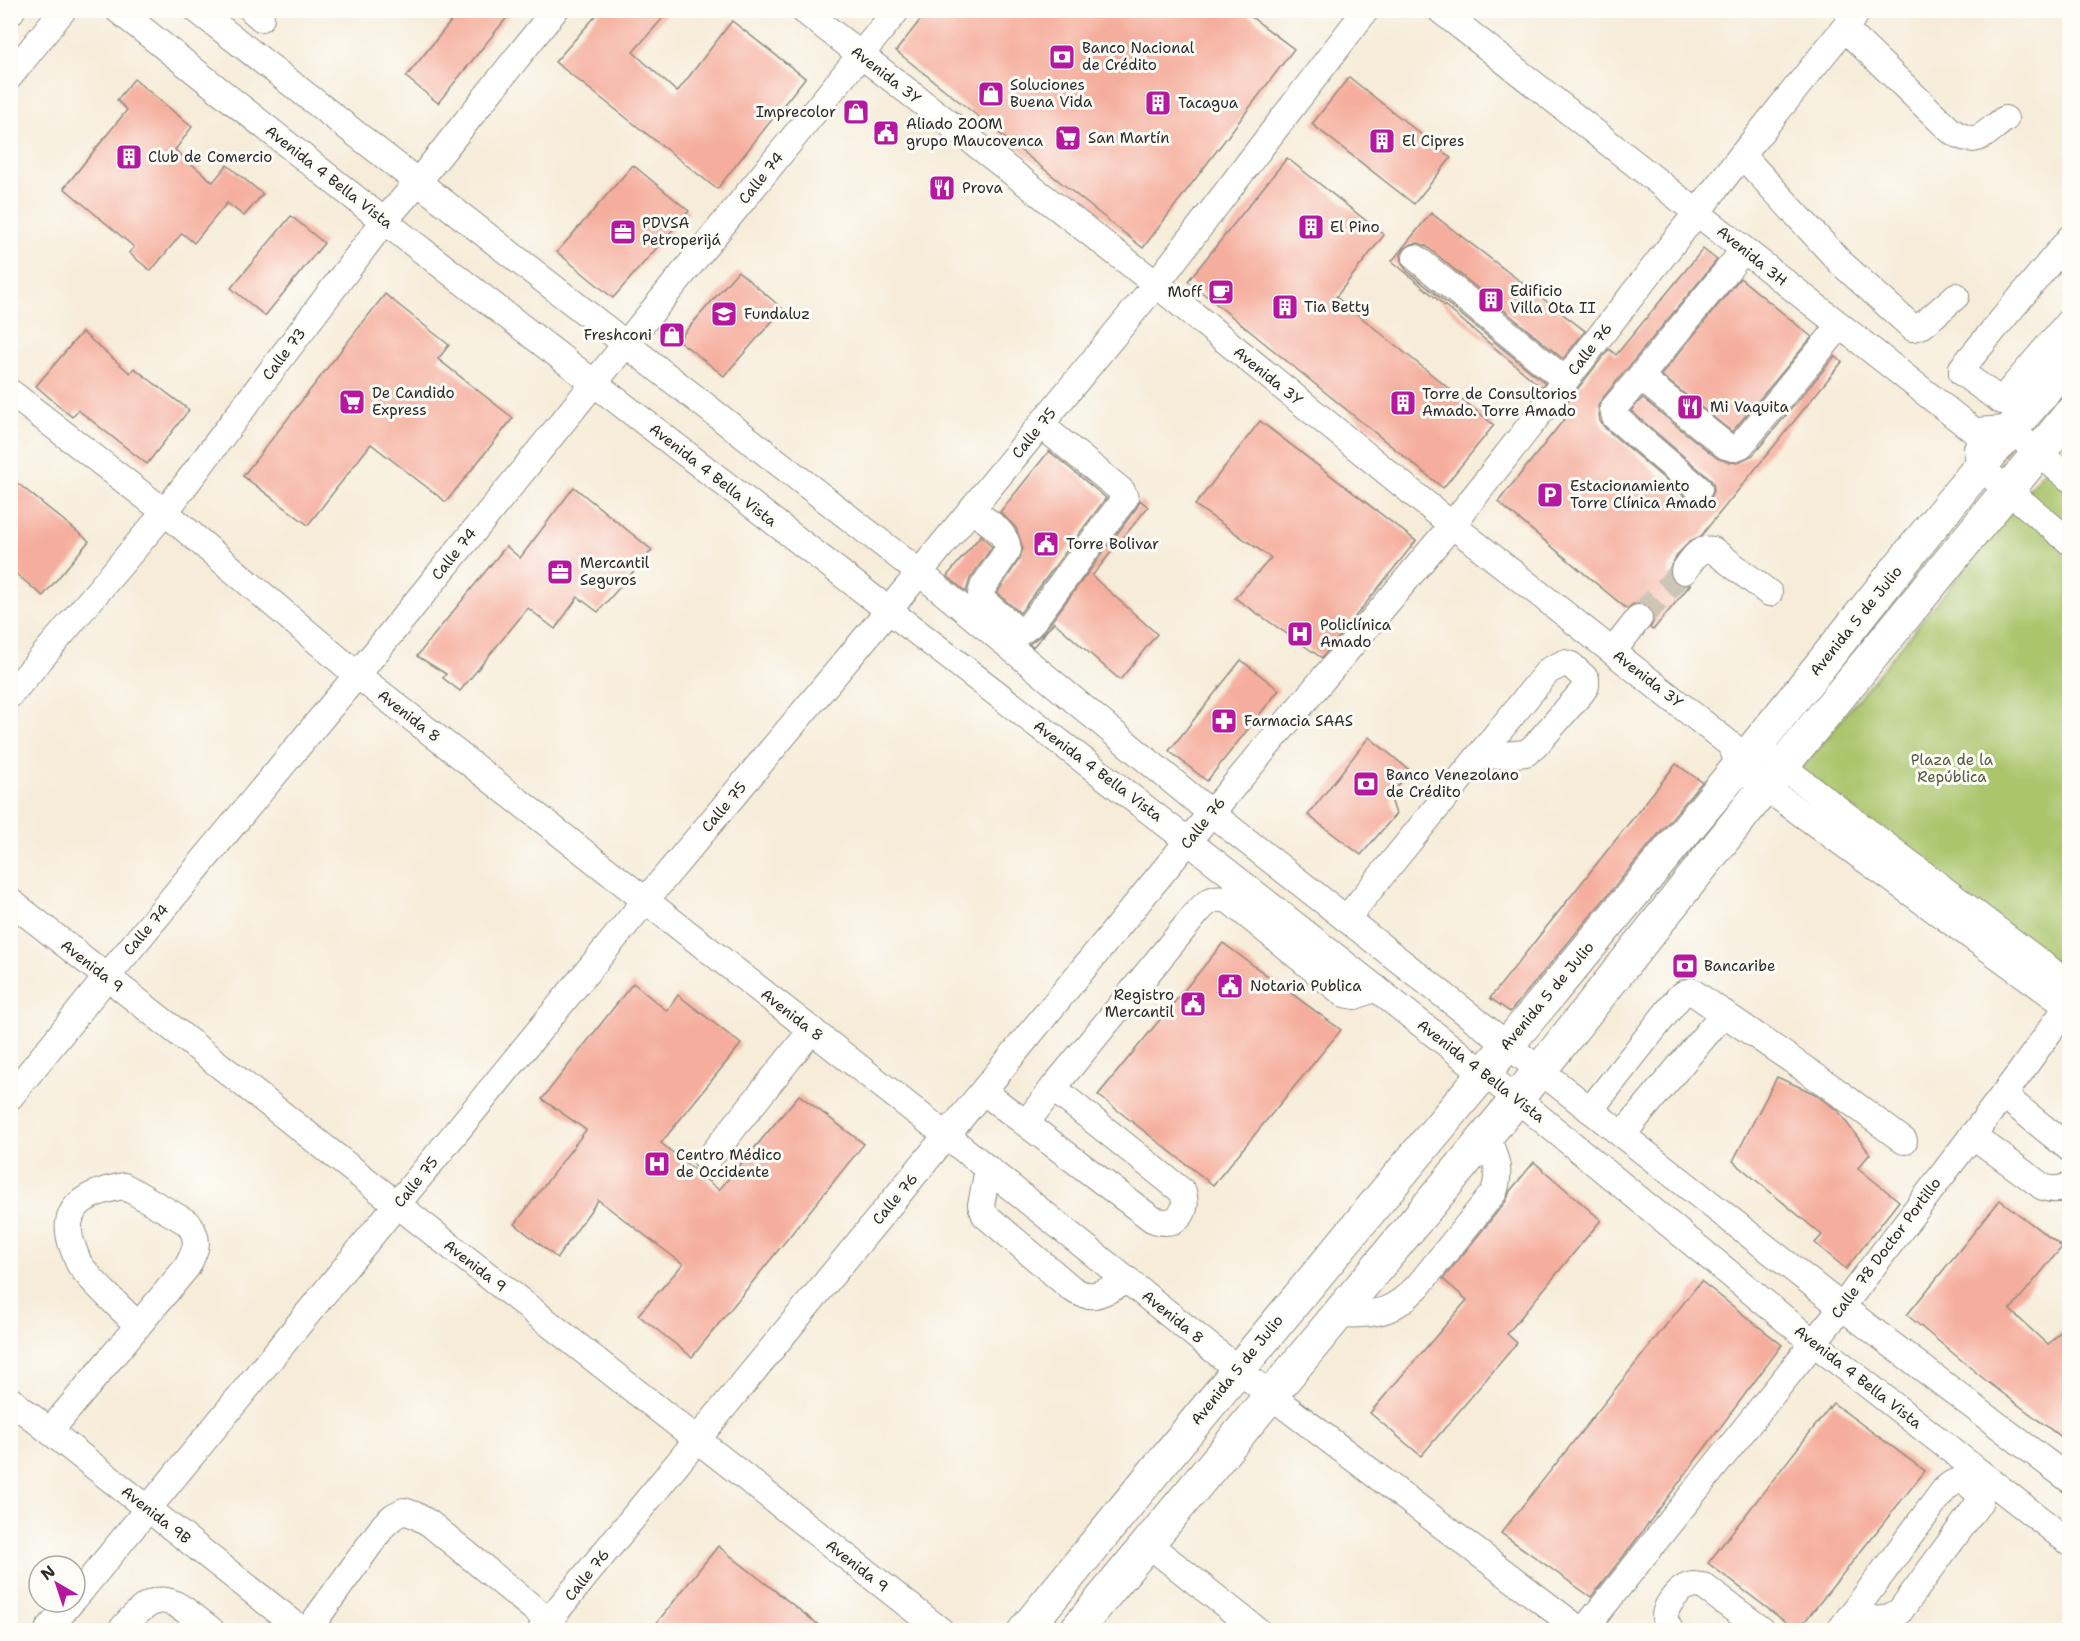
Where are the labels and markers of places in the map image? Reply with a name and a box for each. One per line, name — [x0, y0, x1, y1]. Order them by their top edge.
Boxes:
place label: Banco Nacional de Crédito — [1082, 38, 1195, 75]
bank icon: Banco Nacional de Crédito — [1047, 42, 1077, 72]
place label: Soluciones Buena Vida — [1010, 75, 1093, 112]
shop icon: Soluciones Buena Vida — [976, 79, 1006, 109]
building icon: Tacagua — [1143, 88, 1173, 118]
place label: Tacagua — [1178, 93, 1239, 113]
shop icon: Imprecolor — [841, 97, 871, 127]
place label: Imprecolor — [756, 102, 836, 122]
place label: Aliado ZOOM grupo Maucovenca — [906, 114, 1044, 151]
public building icon: Aliado ZOOM grupo Maucovenca — [871, 118, 901, 148]
supermarket icon: San Martín — [1053, 123, 1083, 153]
building icon: El Cipres — [1367, 126, 1397, 156]
place label: San Martín — [1088, 128, 1169, 148]
place label: El Cipres — [1402, 131, 1464, 151]
building icon: Club de Comercio — [114, 142, 144, 172]
place label: Club de Comercio — [148, 147, 272, 167]
restaurant icon: Prova — [927, 173, 957, 203]
place label: Prova — [962, 178, 1003, 198]
building icon: El Pino — [1296, 212, 1326, 242]
place label: PDVSA Petroperijá — [642, 213, 722, 250]
office icon: PDVSA Petroperijá — [608, 217, 638, 247]
place label: El Pino — [1330, 217, 1380, 237]
cafe icon: Moff — [1206, 277, 1236, 307]
place label: Edificio Villa Ota II — [1510, 281, 1596, 318]
place label: Moff — [1168, 282, 1203, 302]
building icon: Edificio Villa Ota II — [1476, 285, 1506, 315]
building icon: Tia Betty — [1270, 292, 1300, 322]
place label: Tia Betty — [1304, 297, 1370, 317]
school or university icon: Fundaluz — [709, 299, 739, 329]
place label: Fundaluz — [744, 304, 810, 324]
shop icon: Freshconi — [657, 320, 687, 350]
place label: Freshconi — [584, 325, 652, 345]
place label: De Candido Express — [372, 383, 455, 420]
place label: Torre de Consultorios Amado. Torre Amado — [1422, 384, 1577, 421]
supermarket icon: De Candido Express — [337, 387, 367, 417]
building icon: Torre de Consultorios Amado. Torre Amado — [1388, 388, 1418, 418]
restaurant icon: Mi Vaquita — [1675, 392, 1705, 422]
place label: Mi Vaquita — [1710, 397, 1789, 417]
place label: Estacionamiento Torre Clínica Amado — [1570, 476, 1717, 513]
parking icon: Estacionamiento Torre Clínica Amado — [1535, 480, 1565, 510]
public building icon: Torre Bolivar — [1031, 529, 1061, 559]
place label: Torre Bolivar — [1066, 534, 1159, 554]
place label: Mercantil Seguros — [580, 553, 650, 590]
office icon: Mercantil Seguros — [545, 557, 575, 587]
place label: Policlínica Amado — [1320, 615, 1392, 652]
hospital icon: Policlínica Amado — [1285, 619, 1315, 649]
pharmacy icon: Farmacia SAAS — [1209, 706, 1239, 736]
place label: Farmacia SAAS — [1244, 711, 1353, 731]
place label: Banco Venezolano de Crédito — [1386, 765, 1519, 802]
bank icon: Banco Venezolano de Crédito — [1351, 769, 1381, 799]
bank icon: Bancaribe — [1670, 951, 1700, 981]
place label: Bancaribe — [1704, 956, 1776, 976]
public building icon: Notaria Publica — [1215, 971, 1245, 1001]
place label: Notaria Publica — [1250, 976, 1362, 996]
place label: Registro Mercantil — [1105, 985, 1174, 1022]
public building icon: Registro Mercantil — [1178, 989, 1208, 1019]
place label: Centro Médico de Occidente — [676, 1145, 782, 1182]
hospital icon: Centro Médico de Occidente — [642, 1149, 672, 1179]

